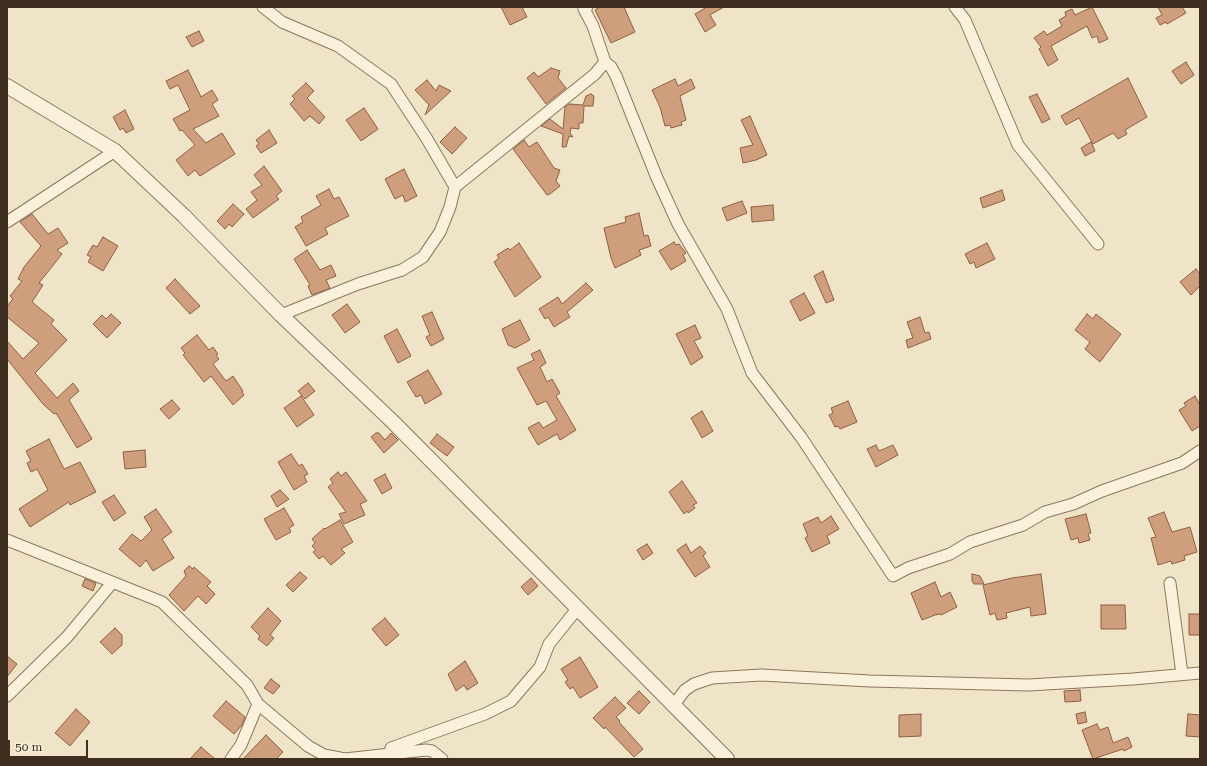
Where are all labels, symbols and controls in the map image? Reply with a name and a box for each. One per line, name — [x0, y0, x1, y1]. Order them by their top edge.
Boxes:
scale bar — [10, 732, 90, 758]
text: 50 m — [15, 740, 42, 754]

